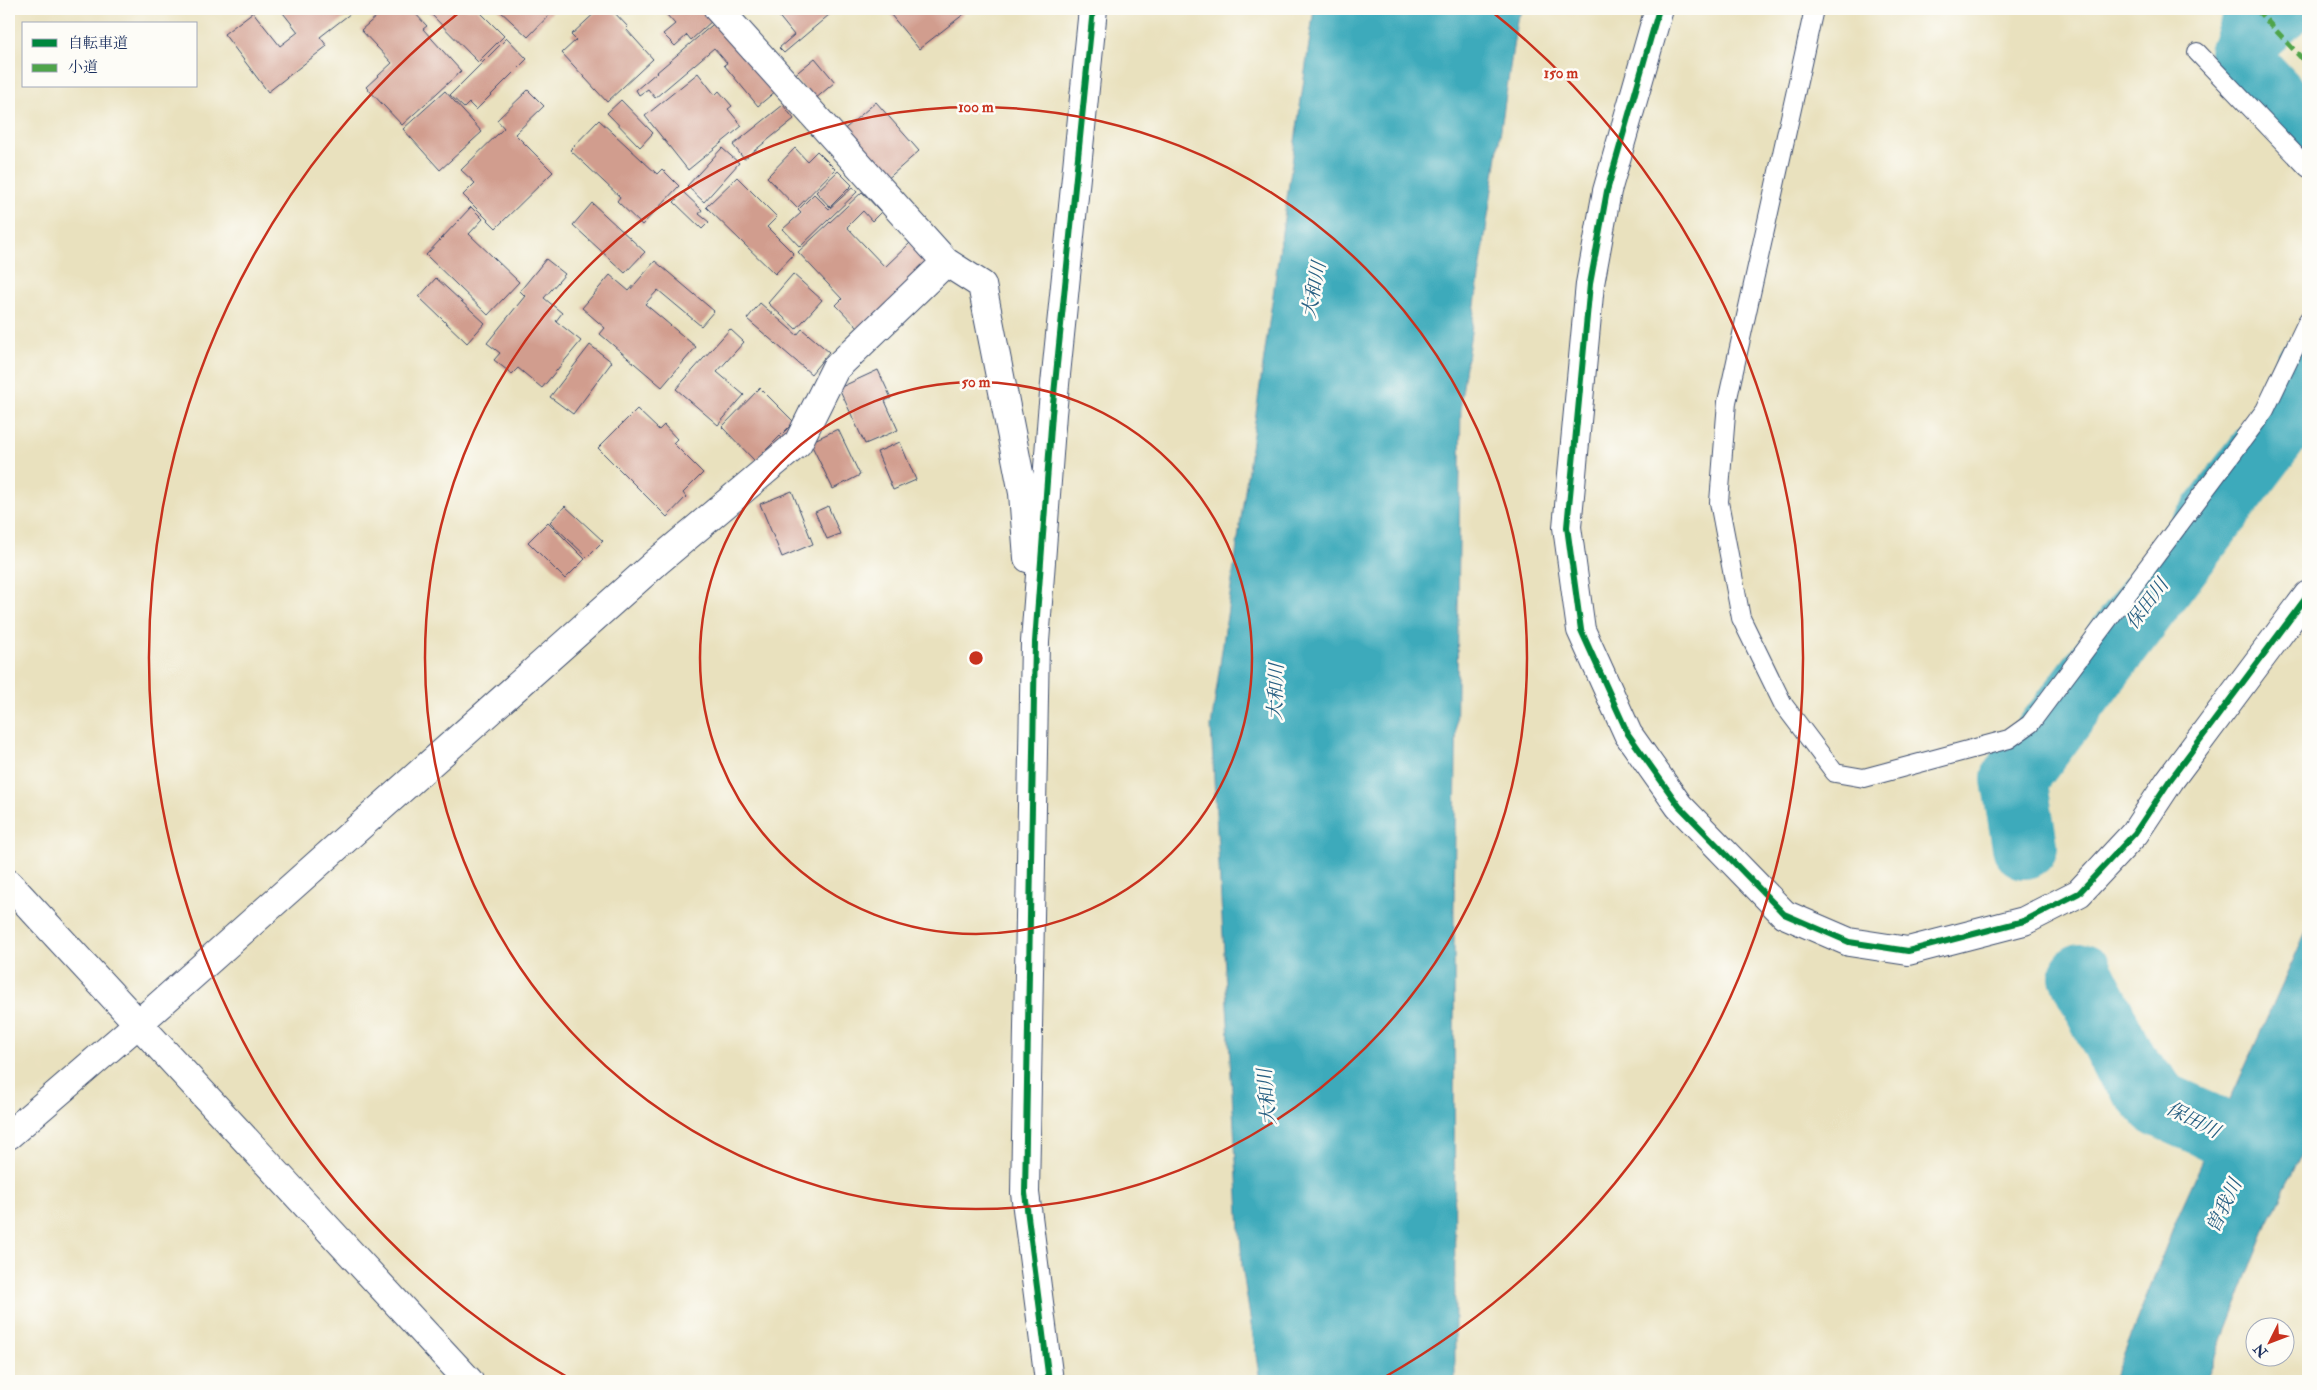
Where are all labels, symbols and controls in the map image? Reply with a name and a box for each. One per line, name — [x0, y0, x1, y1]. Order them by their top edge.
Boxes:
legend — [22, 22, 198, 88]
text: 自転車道 — [68, 34, 128, 53]
text: 小道 — [68, 58, 98, 77]
text: 150 m — [1544, 64, 1578, 83]
text: 100 m — [958, 98, 994, 117]
water label: 大和川 — [1297, 258, 1332, 320]
text: 50 m — [962, 373, 991, 392]
water label: 保田川 — [2120, 572, 2175, 634]
centre of rings — [967, 649, 985, 667]
water label: 大和川 — [1263, 661, 1289, 721]
water label: 大和川 — [1252, 1066, 1281, 1126]
water label: 保田川 — [2162, 1096, 2226, 1145]
water label: 曽我川 — [2201, 1173, 2248, 1237]
north arrow — [2244, 1318, 2294, 1368]
text: N — [2250, 1340, 2272, 1361]

